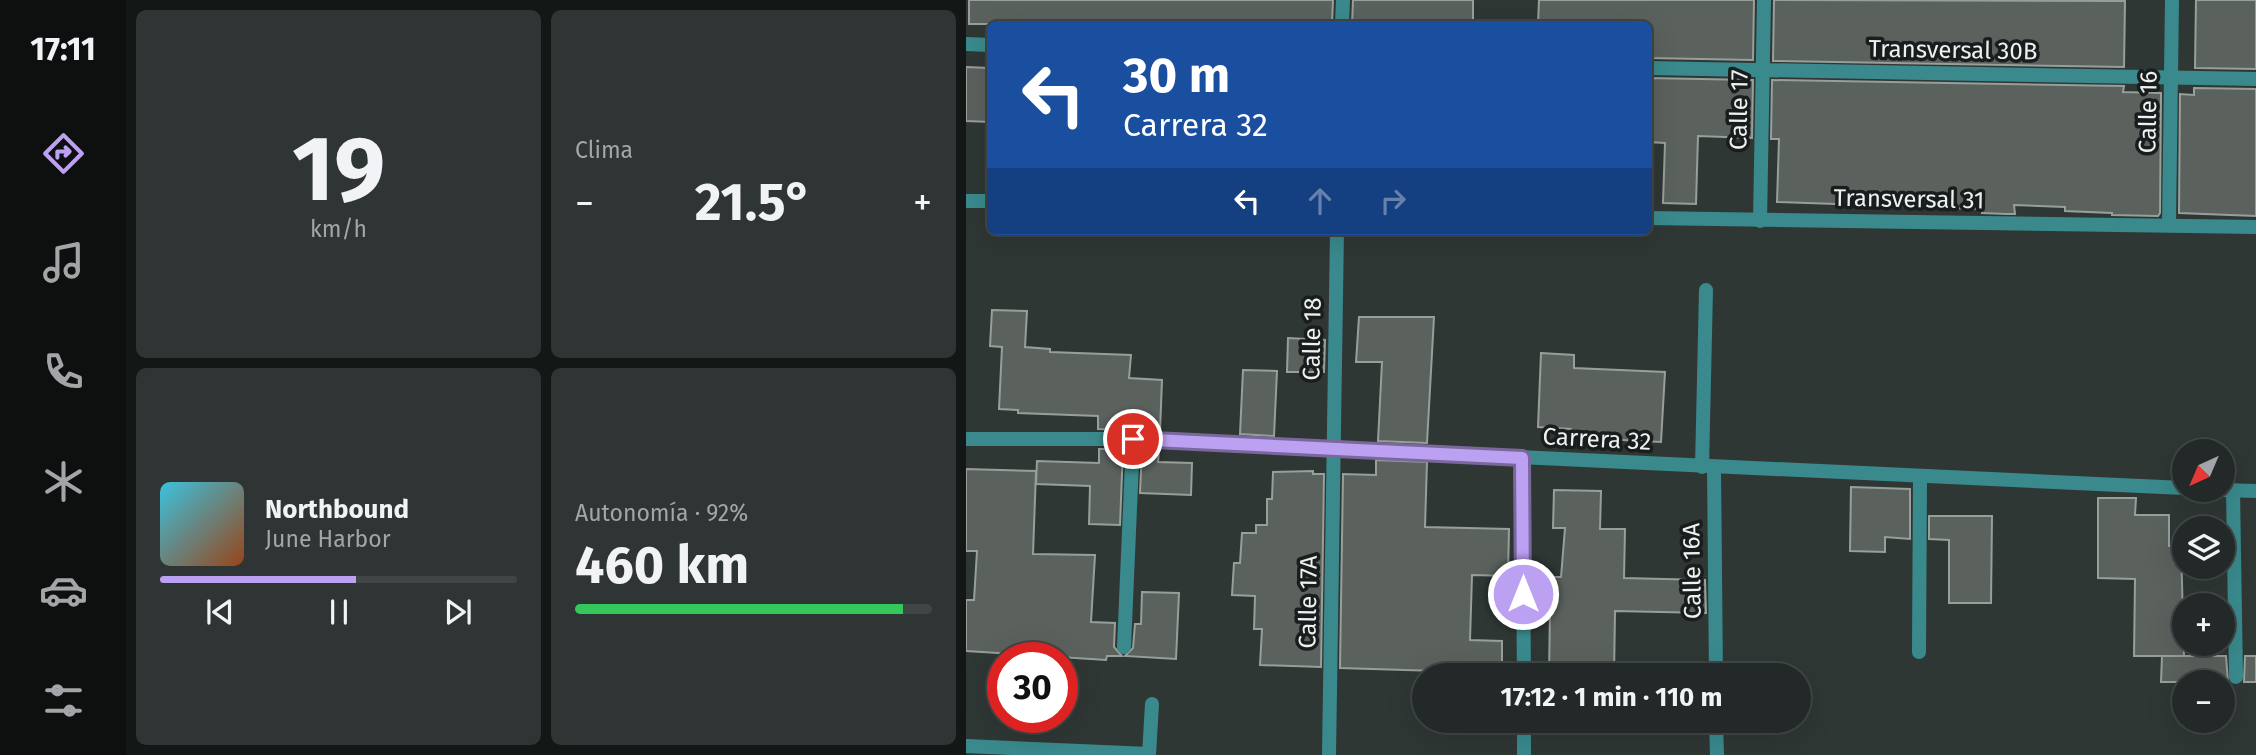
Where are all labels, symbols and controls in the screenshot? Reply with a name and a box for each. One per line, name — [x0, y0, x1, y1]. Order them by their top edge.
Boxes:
text: 17:11 — [30, 30, 96, 68]
street label: Transversal 30B — [1868, 35, 2038, 65]
text: 30 m — [1123, 46, 1230, 105]
icon: left — [1008, 49, 1099, 140]
street label: Calle 17 — [1724, 70, 1754, 150]
street label: Calle 16 — [2133, 70, 2163, 154]
text: Carrera 32 — [1123, 106, 1268, 144]
text: 19 — [292, 115, 385, 224]
icon: directions — [39, 129, 88, 178]
text: Clima — [575, 136, 633, 164]
text: 21.5° — [695, 171, 812, 234]
text: − — [575, 180, 594, 226]
text: + — [913, 180, 932, 226]
icon: left — [1228, 182, 1266, 220]
icon: ahead — [1301, 182, 1339, 220]
icon: right — [1374, 182, 1412, 220]
street label: Transversal 31 — [1833, 184, 1985, 214]
text: km/h — [310, 215, 367, 243]
icon: music — [39, 238, 88, 287]
street label: Calle 18 — [1297, 297, 1327, 381]
icon: phone — [39, 347, 88, 396]
pin — [1103, 409, 1163, 469]
icon: arrive — [1114, 420, 1152, 458]
street label: Carrera 32 — [1542, 422, 1652, 456]
north arrow — [2172, 439, 2235, 502]
map controls — [2172, 439, 2235, 733]
icon: climate — [39, 457, 88, 506]
text: Northbound — [265, 494, 409, 525]
text: Autonomía · 92% — [575, 499, 748, 527]
button: layers — [2172, 516, 2235, 579]
street label: Calle 16A — [1677, 522, 1707, 619]
text: June Harbor — [265, 525, 391, 553]
text: 460 km — [575, 534, 749, 597]
street label: Calle 17A — [1293, 555, 1323, 649]
position arrow — [1486, 557, 1560, 631]
icon: car — [39, 566, 88, 615]
icon: previous — [201, 593, 239, 631]
icon: pause — [320, 593, 358, 631]
icon: next — [439, 593, 477, 631]
button: + — [2172, 593, 2235, 656]
speed limit sign: 30 — [987, 642, 1078, 733]
button: − — [2172, 670, 2235, 733]
icon: filters — [39, 676, 88, 725]
text: 17:12 · 1 min · 110 m — [1501, 682, 1722, 713]

